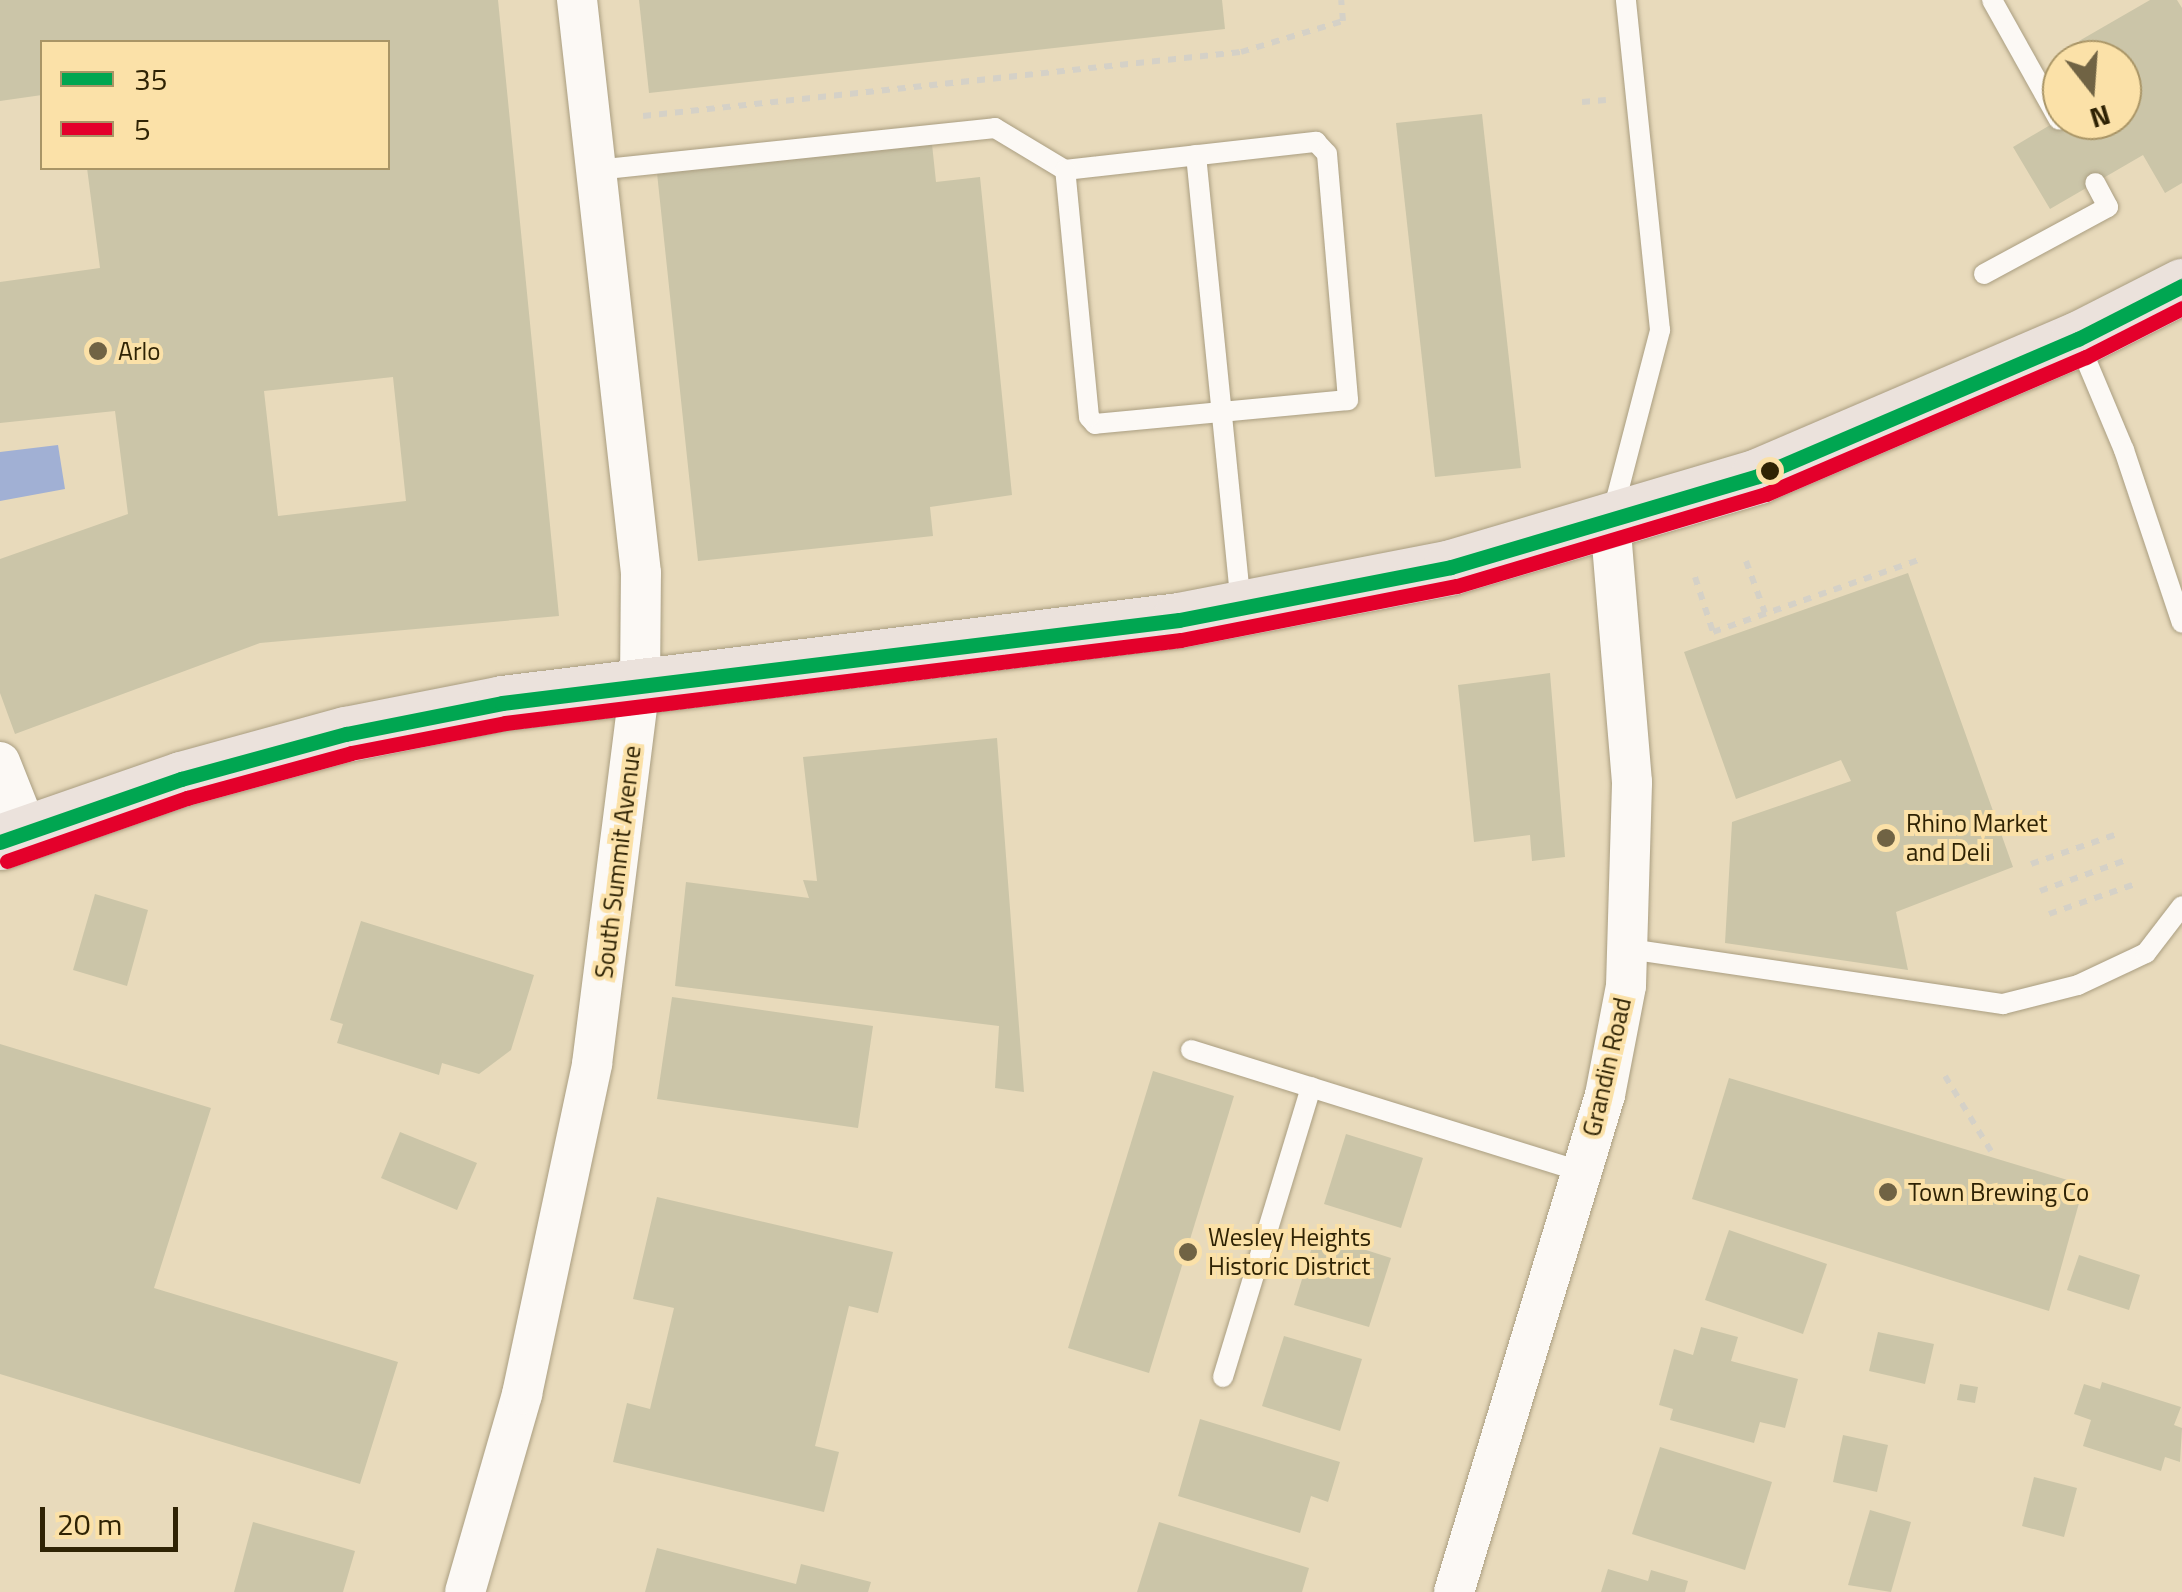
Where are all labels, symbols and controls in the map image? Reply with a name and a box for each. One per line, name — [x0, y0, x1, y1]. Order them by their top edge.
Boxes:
legend — [40, 40, 390, 170]
north arrow — [2042, 40, 2142, 140]
text: 35 — [134, 56, 168, 102]
text: N — [2085, 94, 2116, 141]
text: 5 — [134, 106, 151, 152]
place label: Arlo — [118, 336, 161, 366]
marker: Arlo — [87, 340, 109, 362]
unlabelled marker — [1760, 461, 1780, 481]
street label: South Summit Avenue — [589, 744, 647, 980]
place label: Rhino Market and Deli — [1906, 809, 2048, 868]
marker: Rhino Market and Deli — [1875, 827, 1897, 849]
street label: Grandin Road — [1576, 995, 1638, 1139]
place label: Town Brewing Co — [1908, 1177, 2089, 1207]
marker: Town Brewing Co — [1877, 1181, 1899, 1203]
place label: Wesley Heights Historic District — [1208, 1223, 1371, 1282]
marker: Wesley Heights Historic District — [1177, 1241, 1199, 1263]
scale bar — [45, 1487, 182, 1549]
text: 20 m — [57, 1501, 122, 1547]

